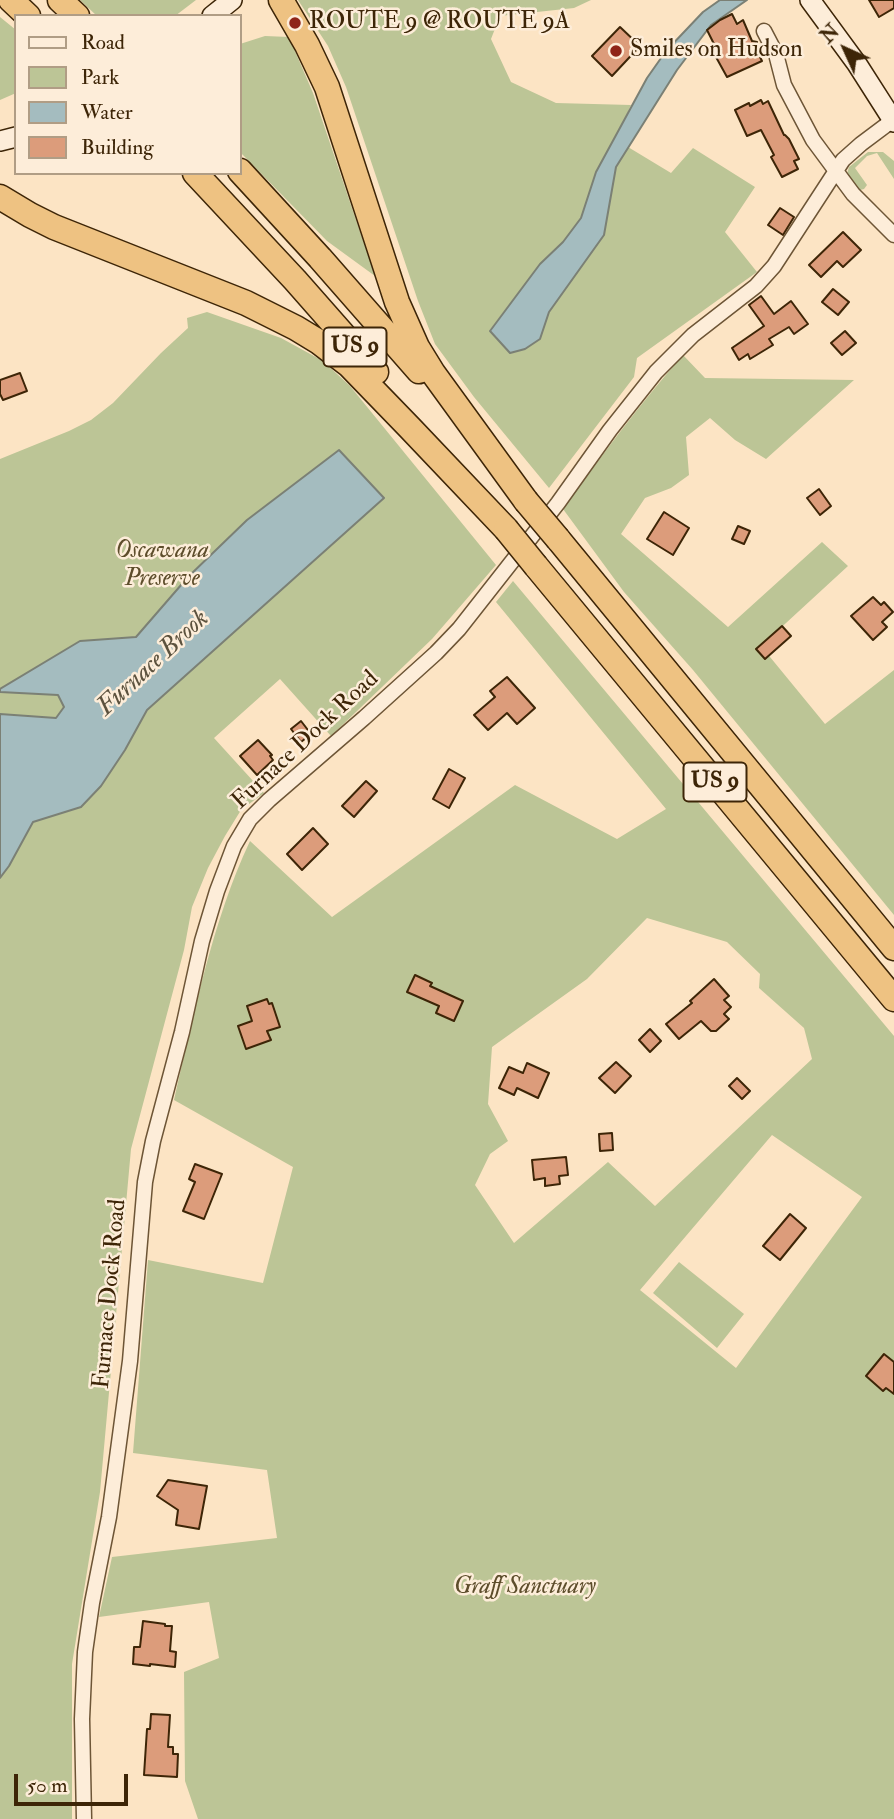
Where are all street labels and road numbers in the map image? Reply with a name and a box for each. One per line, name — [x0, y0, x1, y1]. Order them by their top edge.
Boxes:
road number: US 9 — [324, 328, 386, 366]
street label: Furnace Dock Road — [227, 666, 385, 816]
road number: US 9 — [684, 762, 746, 802]
street label: Furnace Dock Road — [88, 1198, 134, 1390]

